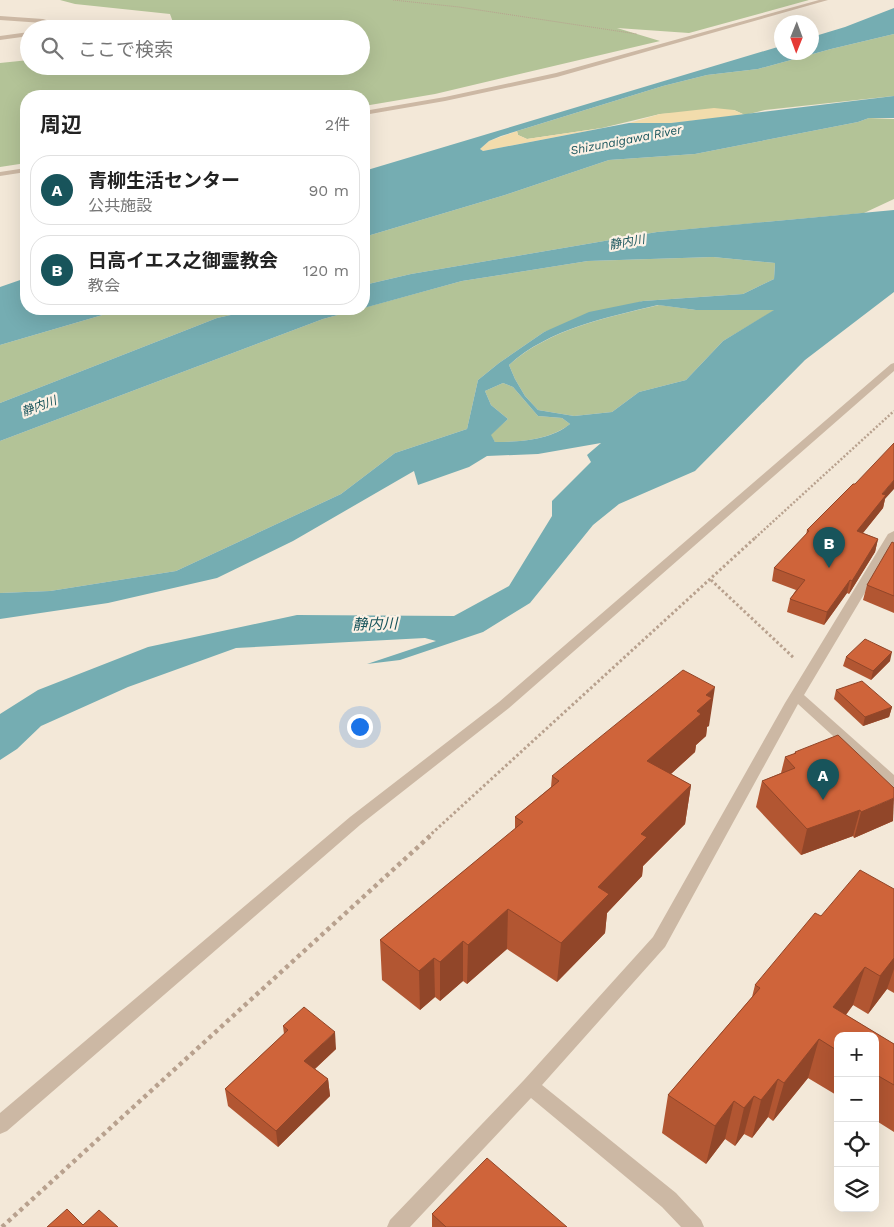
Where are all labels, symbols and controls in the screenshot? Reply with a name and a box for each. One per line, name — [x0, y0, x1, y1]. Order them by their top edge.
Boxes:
north arrow — [774, 15, 819, 60]
search box — [20, 20, 370, 75]
icon: search — [38, 34, 66, 62]
text: ここで検索 — [78, 38, 173, 61]
text: 周辺 — [40, 112, 82, 137]
text: 2件 — [325, 115, 350, 134]
water label: Shizunaigawa River — [569, 122, 684, 158]
text: 青柳生活センター — [88, 169, 240, 192]
text: A — [52, 181, 62, 200]
text: 90 m — [308, 181, 349, 200]
text: 公共施設 — [88, 196, 152, 215]
water label: 静内川 — [608, 232, 648, 252]
text: 日高イエス之御霊教会 — [88, 249, 278, 272]
text: B — [52, 261, 62, 280]
text: 120 m — [303, 261, 349, 280]
text: 教会 — [88, 276, 120, 295]
water label: 静内川 — [20, 393, 60, 419]
pin: B — [813, 527, 845, 568]
water label: 静内川 — [352, 615, 400, 633]
your location — [347, 714, 373, 740]
pin: A — [807, 759, 839, 800]
map controls — [834, 1032, 879, 1212]
button: + — [834, 1032, 879, 1077]
button: − — [834, 1077, 879, 1122]
button: locate — [834, 1122, 879, 1167]
button: layers — [834, 1167, 879, 1212]

